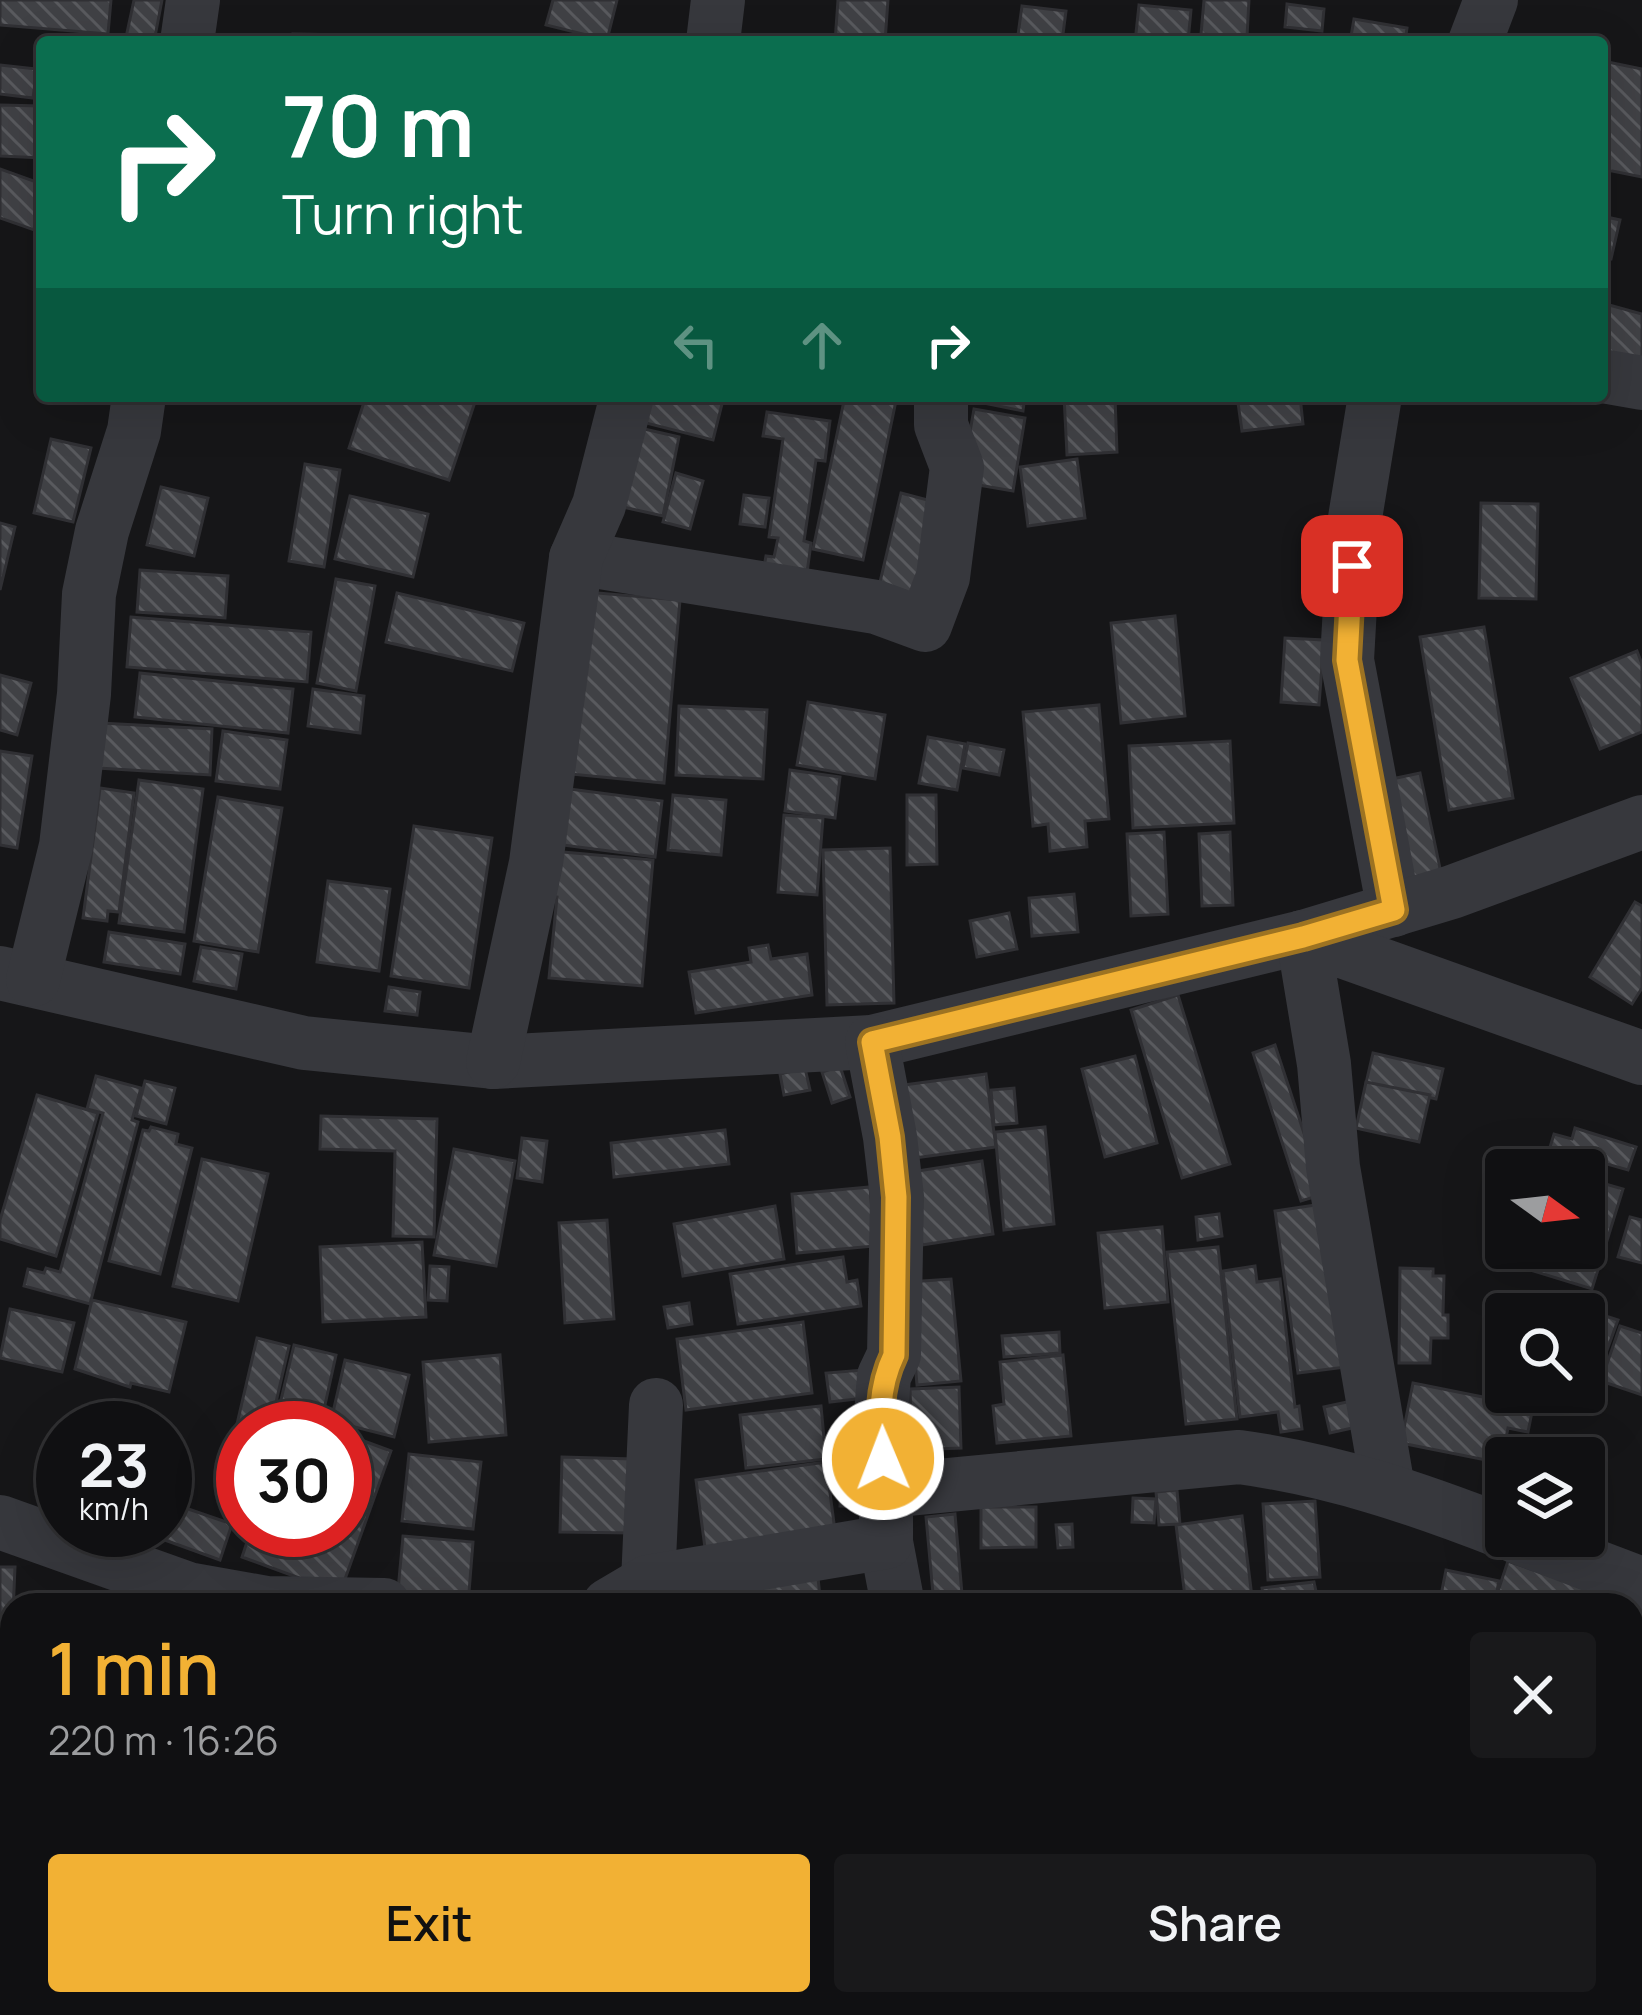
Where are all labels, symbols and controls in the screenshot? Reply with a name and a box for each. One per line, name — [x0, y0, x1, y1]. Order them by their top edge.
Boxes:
text: 70 m — [282, 67, 474, 182]
icon: right — [84, 84, 240, 240]
text: Turn right — [282, 176, 524, 250]
icon: left — [663, 312, 729, 378]
icon: ahead — [789, 312, 855, 378]
icon: right — [915, 312, 981, 378]
pin — [1301, 515, 1403, 617]
icon: arrive — [1319, 533, 1385, 599]
north arrow — [1485, 1149, 1605, 1269]
map controls — [1485, 1149, 1605, 1557]
button: search — [1485, 1293, 1605, 1413]
position arrow — [820, 1396, 946, 1522]
speed limit sign: 30 — [216, 1401, 372, 1557]
text: 23 — [79, 1423, 149, 1505]
button: layers — [1485, 1437, 1605, 1557]
text: km/h — [79, 1488, 149, 1529]
text: 1 min — [48, 1618, 220, 1717]
button: close — [1470, 1632, 1596, 1758]
text: 220 m · 16:26 — [48, 1713, 279, 1767]
button: Exit — [48, 1854, 810, 1992]
button: Share — [834, 1854, 1596, 1992]

